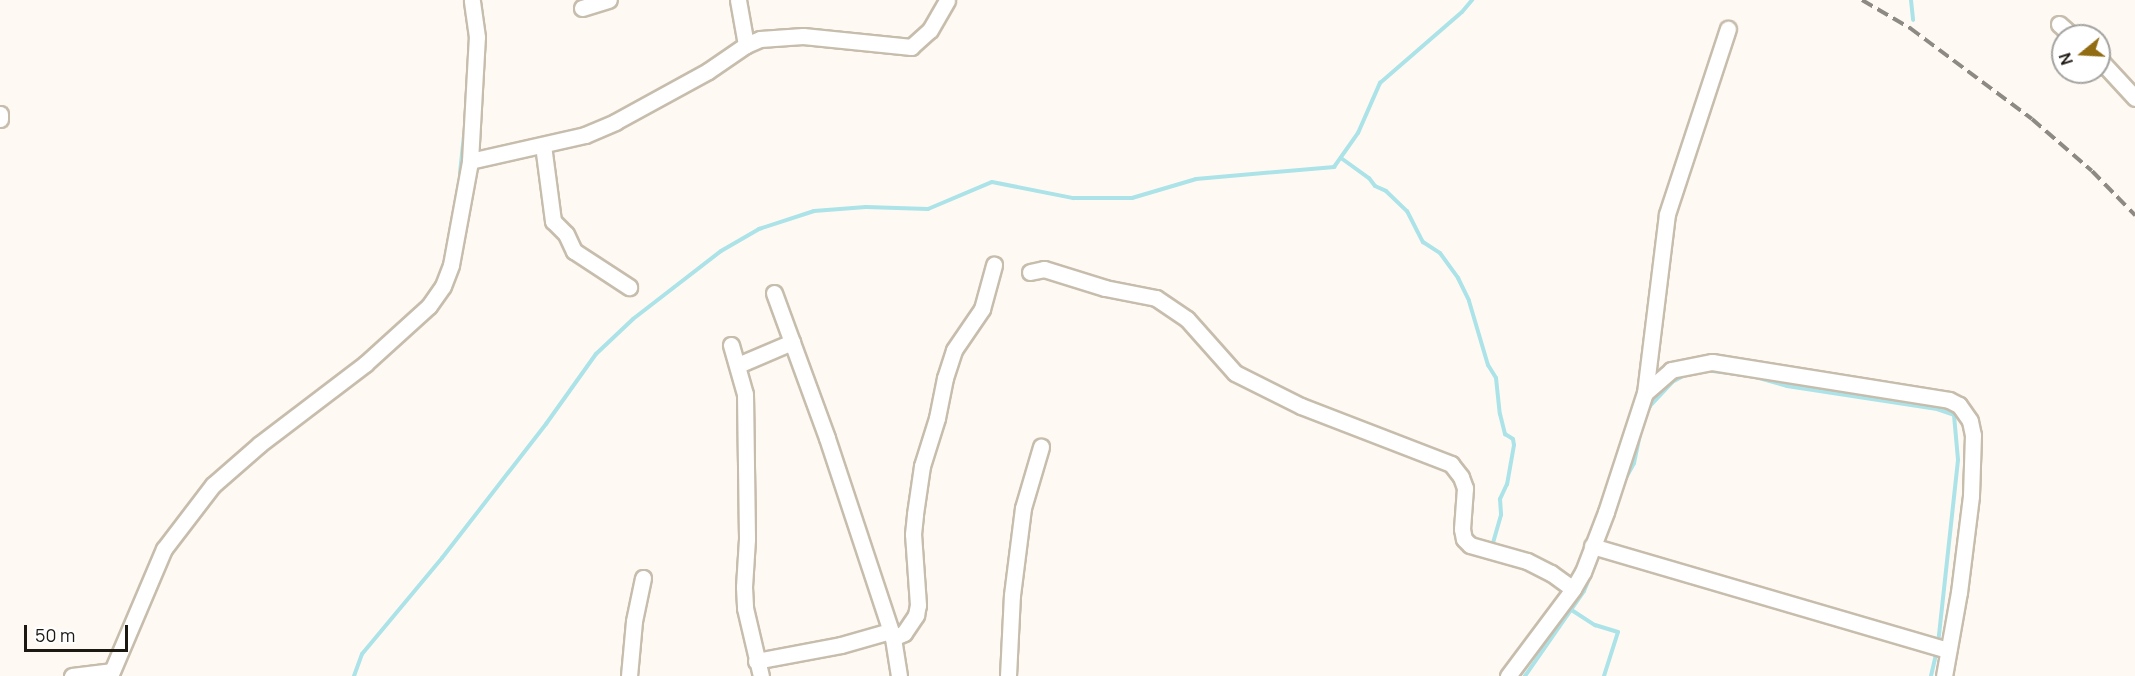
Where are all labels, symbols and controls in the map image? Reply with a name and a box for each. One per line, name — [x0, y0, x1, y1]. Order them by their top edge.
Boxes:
north arrow — [2051, 24, 2111, 84]
text: N — [2054, 50, 2078, 68]
scale bar — [27, 613, 130, 651]
text: 50 m — [35, 623, 75, 647]

